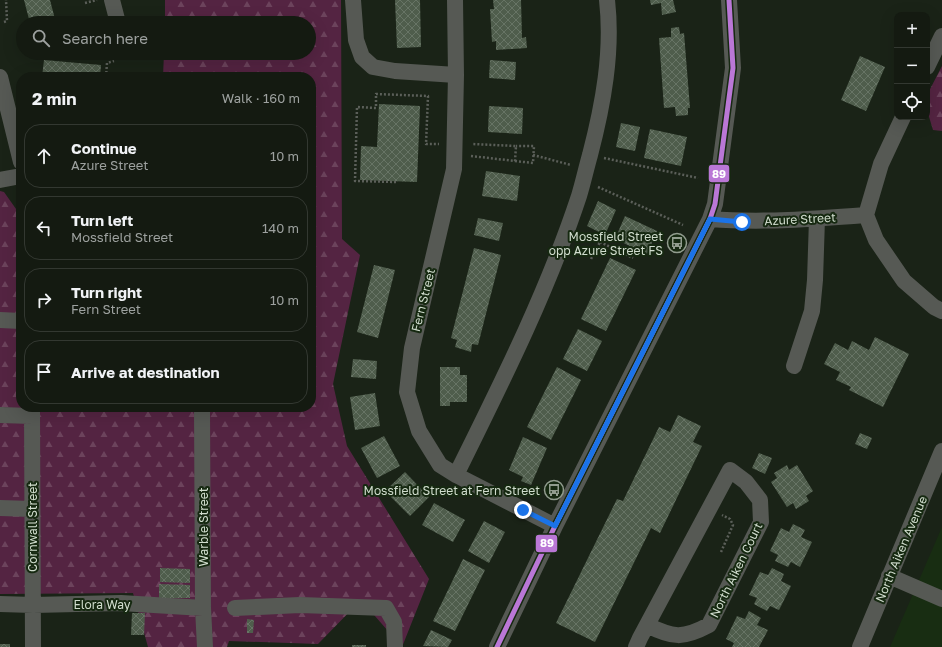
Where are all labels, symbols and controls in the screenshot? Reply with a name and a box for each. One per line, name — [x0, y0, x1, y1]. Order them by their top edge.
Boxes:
map controls — [894, 12, 930, 120]
button: + — [894, 12, 930, 48]
search box — [16, 16, 316, 60]
icon: search — [30, 27, 52, 49]
text: Search here — [62, 29, 148, 47]
button: − — [894, 48, 930, 84]
button: locate — [894, 84, 930, 120]
text: 2 min — [32, 88, 76, 109]
text: Walk · 160 m — [222, 90, 300, 106]
text: Continue — [71, 139, 137, 157]
icon: ahead — [33, 145, 55, 167]
text: 10 m — [270, 148, 299, 164]
text: Azure Street — [71, 157, 149, 173]
line badge: 89 — [708, 164, 730, 183]
text: 89 — [712, 167, 726, 180]
street label: Azure Street — [764, 210, 836, 228]
text: Turn left — [71, 211, 133, 229]
route start — [733, 213, 751, 231]
icon: left — [33, 217, 55, 239]
text: 140 m — [262, 220, 299, 236]
text: Mossfield Street — [71, 229, 173, 245]
place label: Mossfield Street opp Azure Street FS — [549, 229, 663, 258]
bus stop icon: Mossfield Street opp Azure Street FS — [666, 232, 688, 254]
street label: Fern Street — [408, 267, 438, 333]
text: Turn right — [71, 283, 142, 301]
icon: right — [33, 289, 55, 311]
text: 10 m — [270, 292, 299, 308]
text: Fern Street — [71, 301, 141, 317]
icon: arrive — [33, 361, 55, 383]
text: Arrive at destination — [71, 363, 220, 381]
bus stop icon: Mossfield Street at Fern Street — [543, 479, 565, 501]
street label: Cornwall Street — [25, 482, 40, 572]
place label: Mossfield Street at Fern Street — [364, 483, 540, 498]
street label: Warble Street — [196, 487, 211, 567]
street label: North Aiken Avenue — [872, 494, 930, 604]
route end — [514, 501, 532, 519]
street label: North Aiken Court — [706, 520, 766, 620]
line badge: 89 — [535, 534, 558, 553]
text: 89 — [540, 536, 554, 549]
street label: Elora Way — [74, 597, 131, 612]

